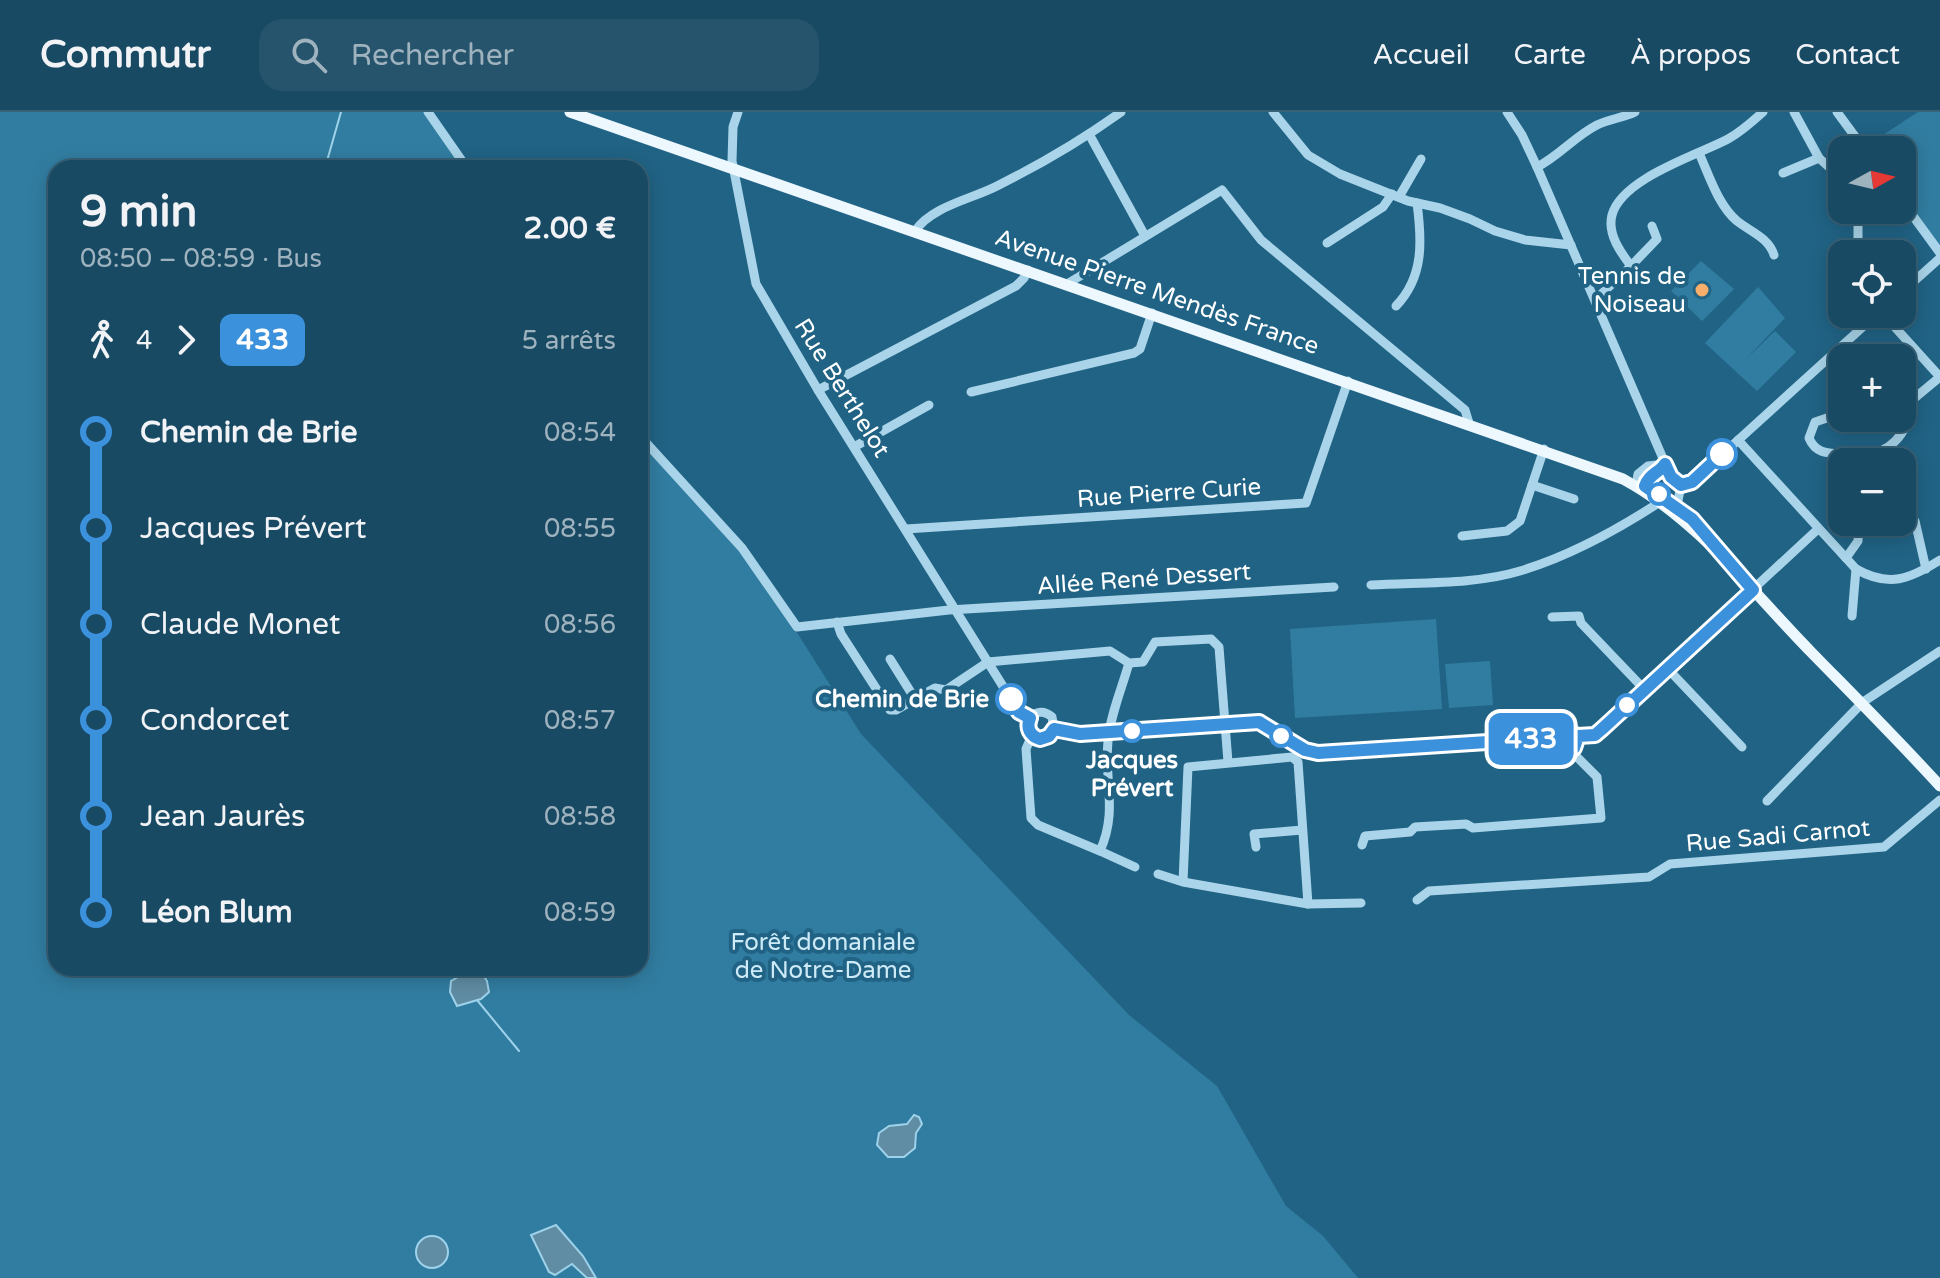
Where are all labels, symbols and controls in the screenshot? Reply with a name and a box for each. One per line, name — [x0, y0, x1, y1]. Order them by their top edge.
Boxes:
search box — [259, 19, 819, 91]
text: Commutr — [40, 32, 211, 78]
icon: search — [287, 33, 331, 77]
text: Rechercher — [351, 37, 514, 74]
text: Accueil — [1372, 38, 1470, 72]
text: Carte — [1514, 38, 1586, 72]
text: À propos — [1630, 38, 1751, 72]
text: Contact — [1795, 38, 1900, 72]
north arrow — [1828, 136, 1916, 224]
map controls — [1828, 136, 1916, 536]
text: 9 min — [80, 186, 197, 239]
text: 2.00 € — [523, 210, 616, 247]
street label: Avenue Pierre Mendès France — [991, 223, 1323, 361]
button: locate — [1828, 240, 1916, 328]
text: 08:50 – 08:59 · Bus — [80, 243, 322, 274]
place label: Tennis de Noiseau — [1578, 262, 1686, 319]
marker: Tennis de Noiseau — [1693, 281, 1711, 299]
street label: Rue Berthelot — [788, 313, 896, 463]
icon: walk — [80, 318, 124, 362]
icon: forward — [164, 318, 208, 362]
text: 433 — [236, 323, 289, 357]
text: 4 — [136, 325, 152, 356]
text: 5 arrêts — [522, 325, 616, 356]
button: + — [1828, 344, 1916, 432]
text: Chemin de Brie — [140, 414, 357, 451]
text: 08:54 — [544, 417, 616, 448]
unlabelled marker — [1707, 439, 1737, 469]
button: − — [1828, 448, 1916, 536]
street label: Rue Pierre Curie — [1076, 472, 1262, 514]
unlabelled marker — [1648, 483, 1670, 505]
text: Jacques Prévert — [140, 510, 367, 547]
text: 08:55 — [544, 513, 616, 544]
street label: Allée René Dessert — [1036, 557, 1252, 601]
text: Claude Monet — [140, 606, 341, 643]
text: 08:56 — [544, 609, 616, 640]
marker: Chemin de Brie — [996, 684, 1026, 714]
place label: Chemin de Brie — [815, 685, 989, 714]
unlabelled marker — [1616, 694, 1638, 716]
text: Condorcet — [140, 702, 289, 739]
text: 08:57 — [544, 705, 616, 736]
line badge: 433 — [1485, 713, 1577, 765]
marker: Jacques Prévert — [1121, 720, 1143, 742]
text: 433 — [1505, 722, 1557, 756]
unlabelled marker — [1270, 725, 1292, 747]
place label: Jacques Prévert — [1085, 746, 1178, 803]
text: Jean Jaurès — [140, 798, 305, 835]
text: 08:58 — [544, 801, 616, 832]
street label: Rue Sadi Carnot — [1685, 814, 1871, 858]
text: Léon Blum — [140, 894, 292, 931]
text: 08:59 — [544, 897, 616, 928]
park label: Forêt domaniale de Notre-Dame — [731, 928, 915, 985]

